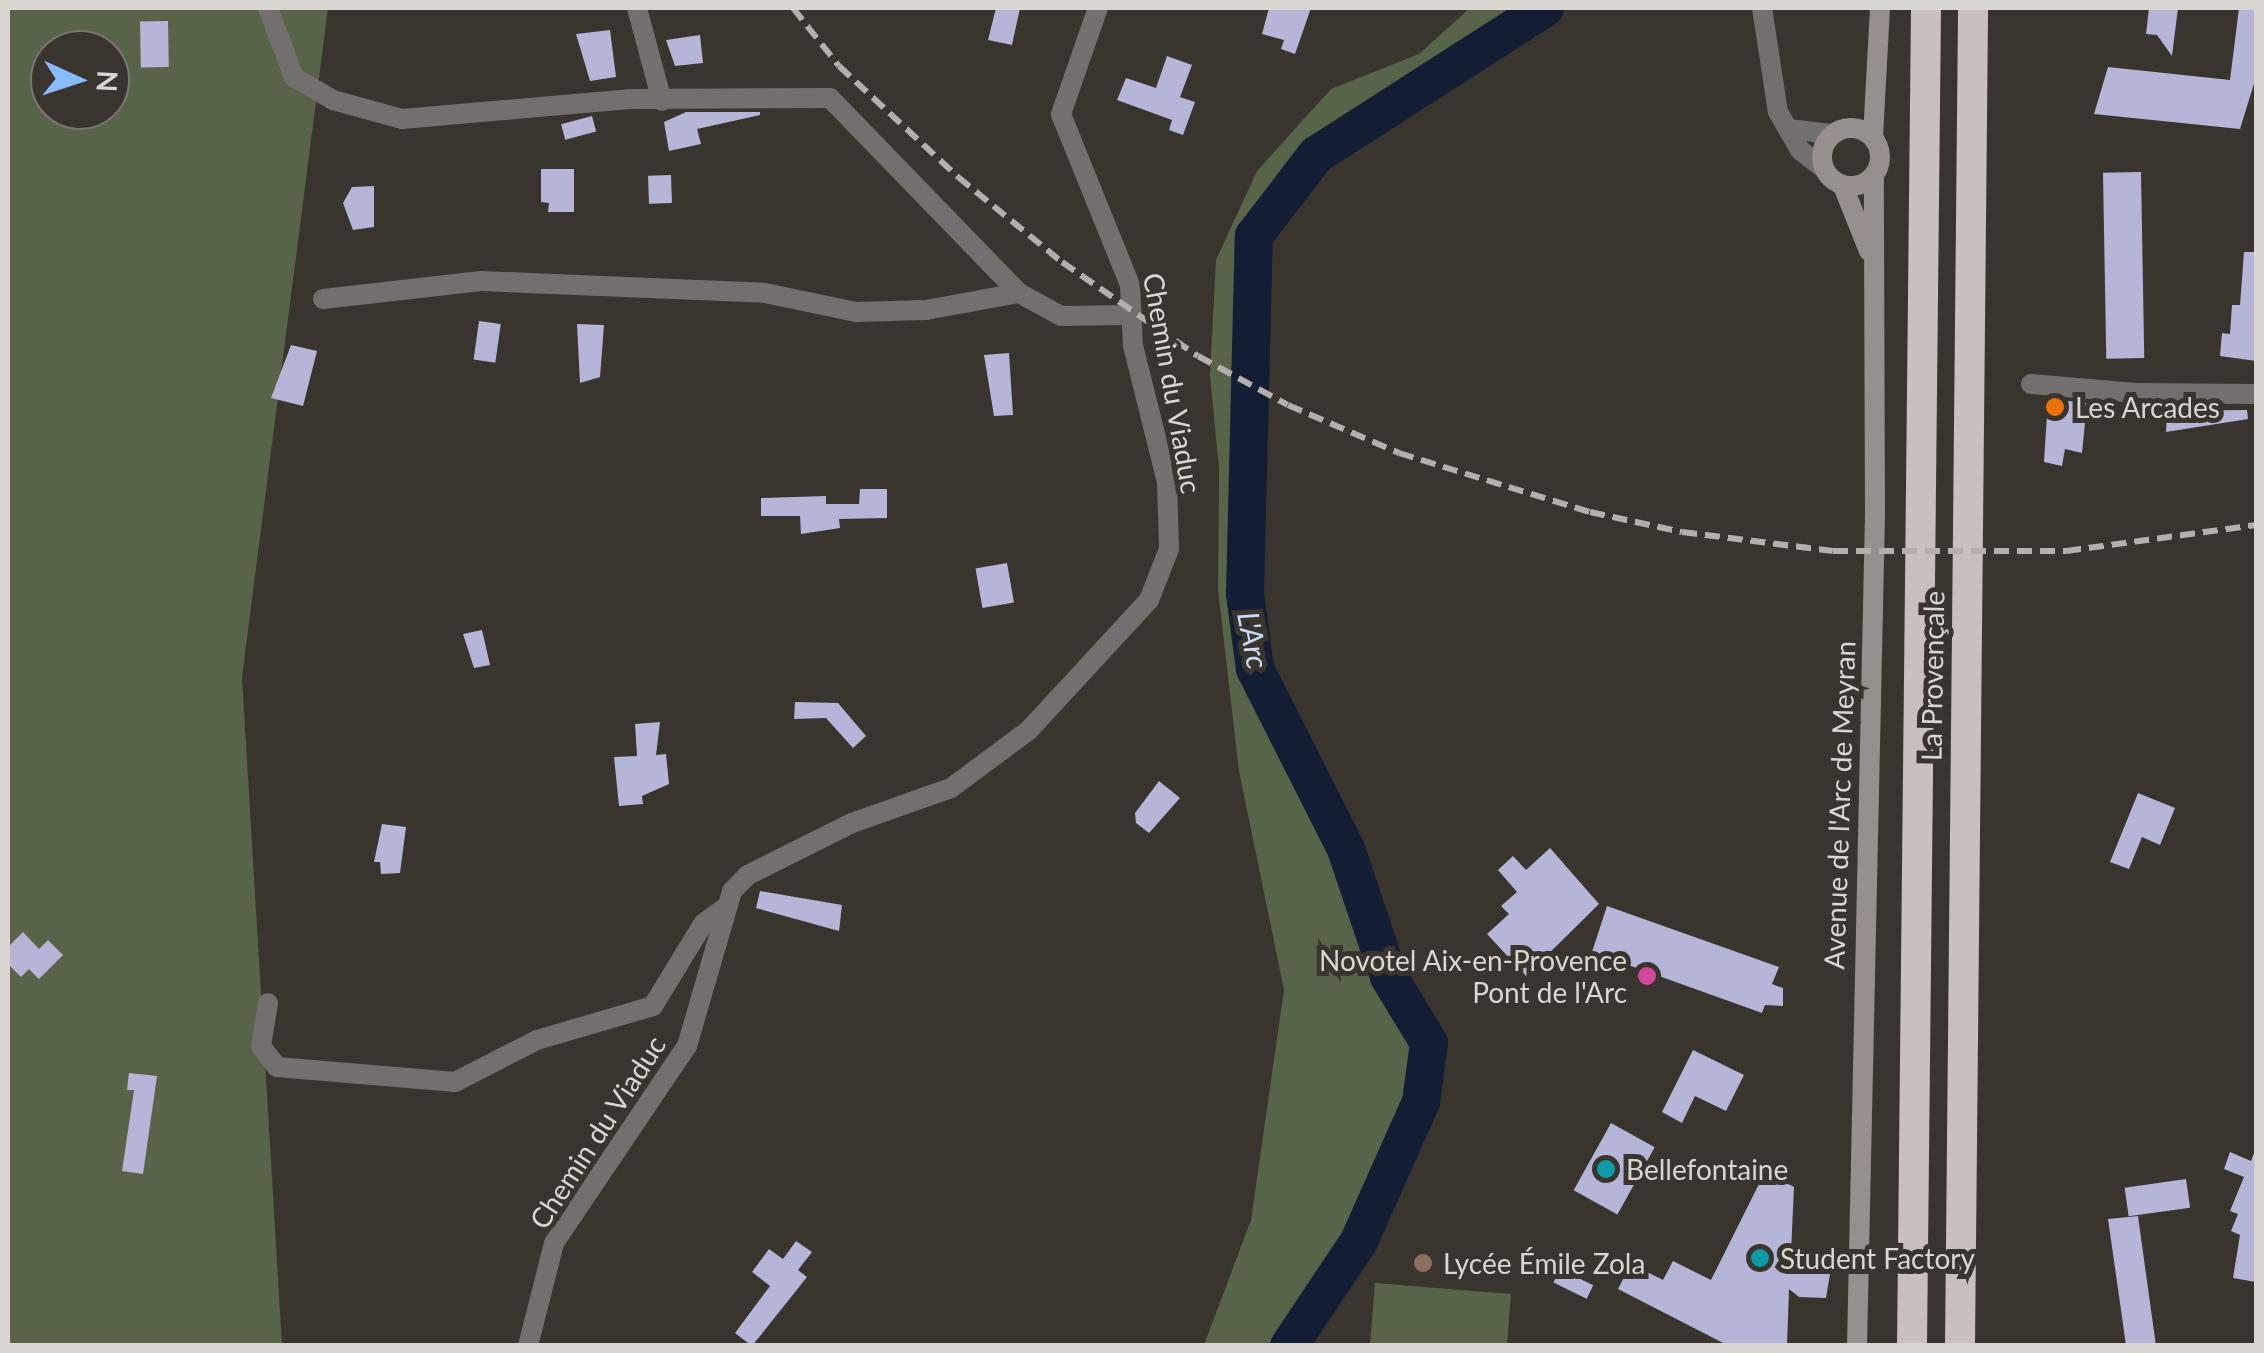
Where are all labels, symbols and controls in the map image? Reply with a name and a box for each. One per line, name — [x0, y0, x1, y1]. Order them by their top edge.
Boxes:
north arrow — [30, 30, 130, 130]
text: N — [90, 70, 126, 93]
street label: Chemin du Viaduc — [1137, 270, 1209, 496]
place label: Les Arcades — [2075, 390, 2221, 424]
marker: Les Arcades — [2044, 396, 2066, 418]
street label: La Provençale — [1914, 591, 1950, 761]
water label: L'Arc — [1231, 608, 1277, 672]
street label: Avenue de l'Arc de Meyran — [1816, 640, 1862, 970]
place label: Novotel Aix-en-Provence Pont de l'Arc — [1318, 943, 1627, 1009]
marker: Novotel Aix-en-Provence Pont de l'Arc — [1636, 965, 1658, 987]
street label: Chemin du Viaduc — [522, 1029, 672, 1235]
place label: Bellefontaine — [1626, 1152, 1788, 1186]
marker: Bellefontaine — [1595, 1158, 1617, 1180]
place label: Student Factory — [1780, 1241, 1975, 1275]
place label: Lycée Émile Zola — [1443, 1246, 1645, 1280]
marker: Student Factory — [1749, 1247, 1771, 1269]
marker: Lycée Émile Zola — [1412, 1252, 1434, 1274]

